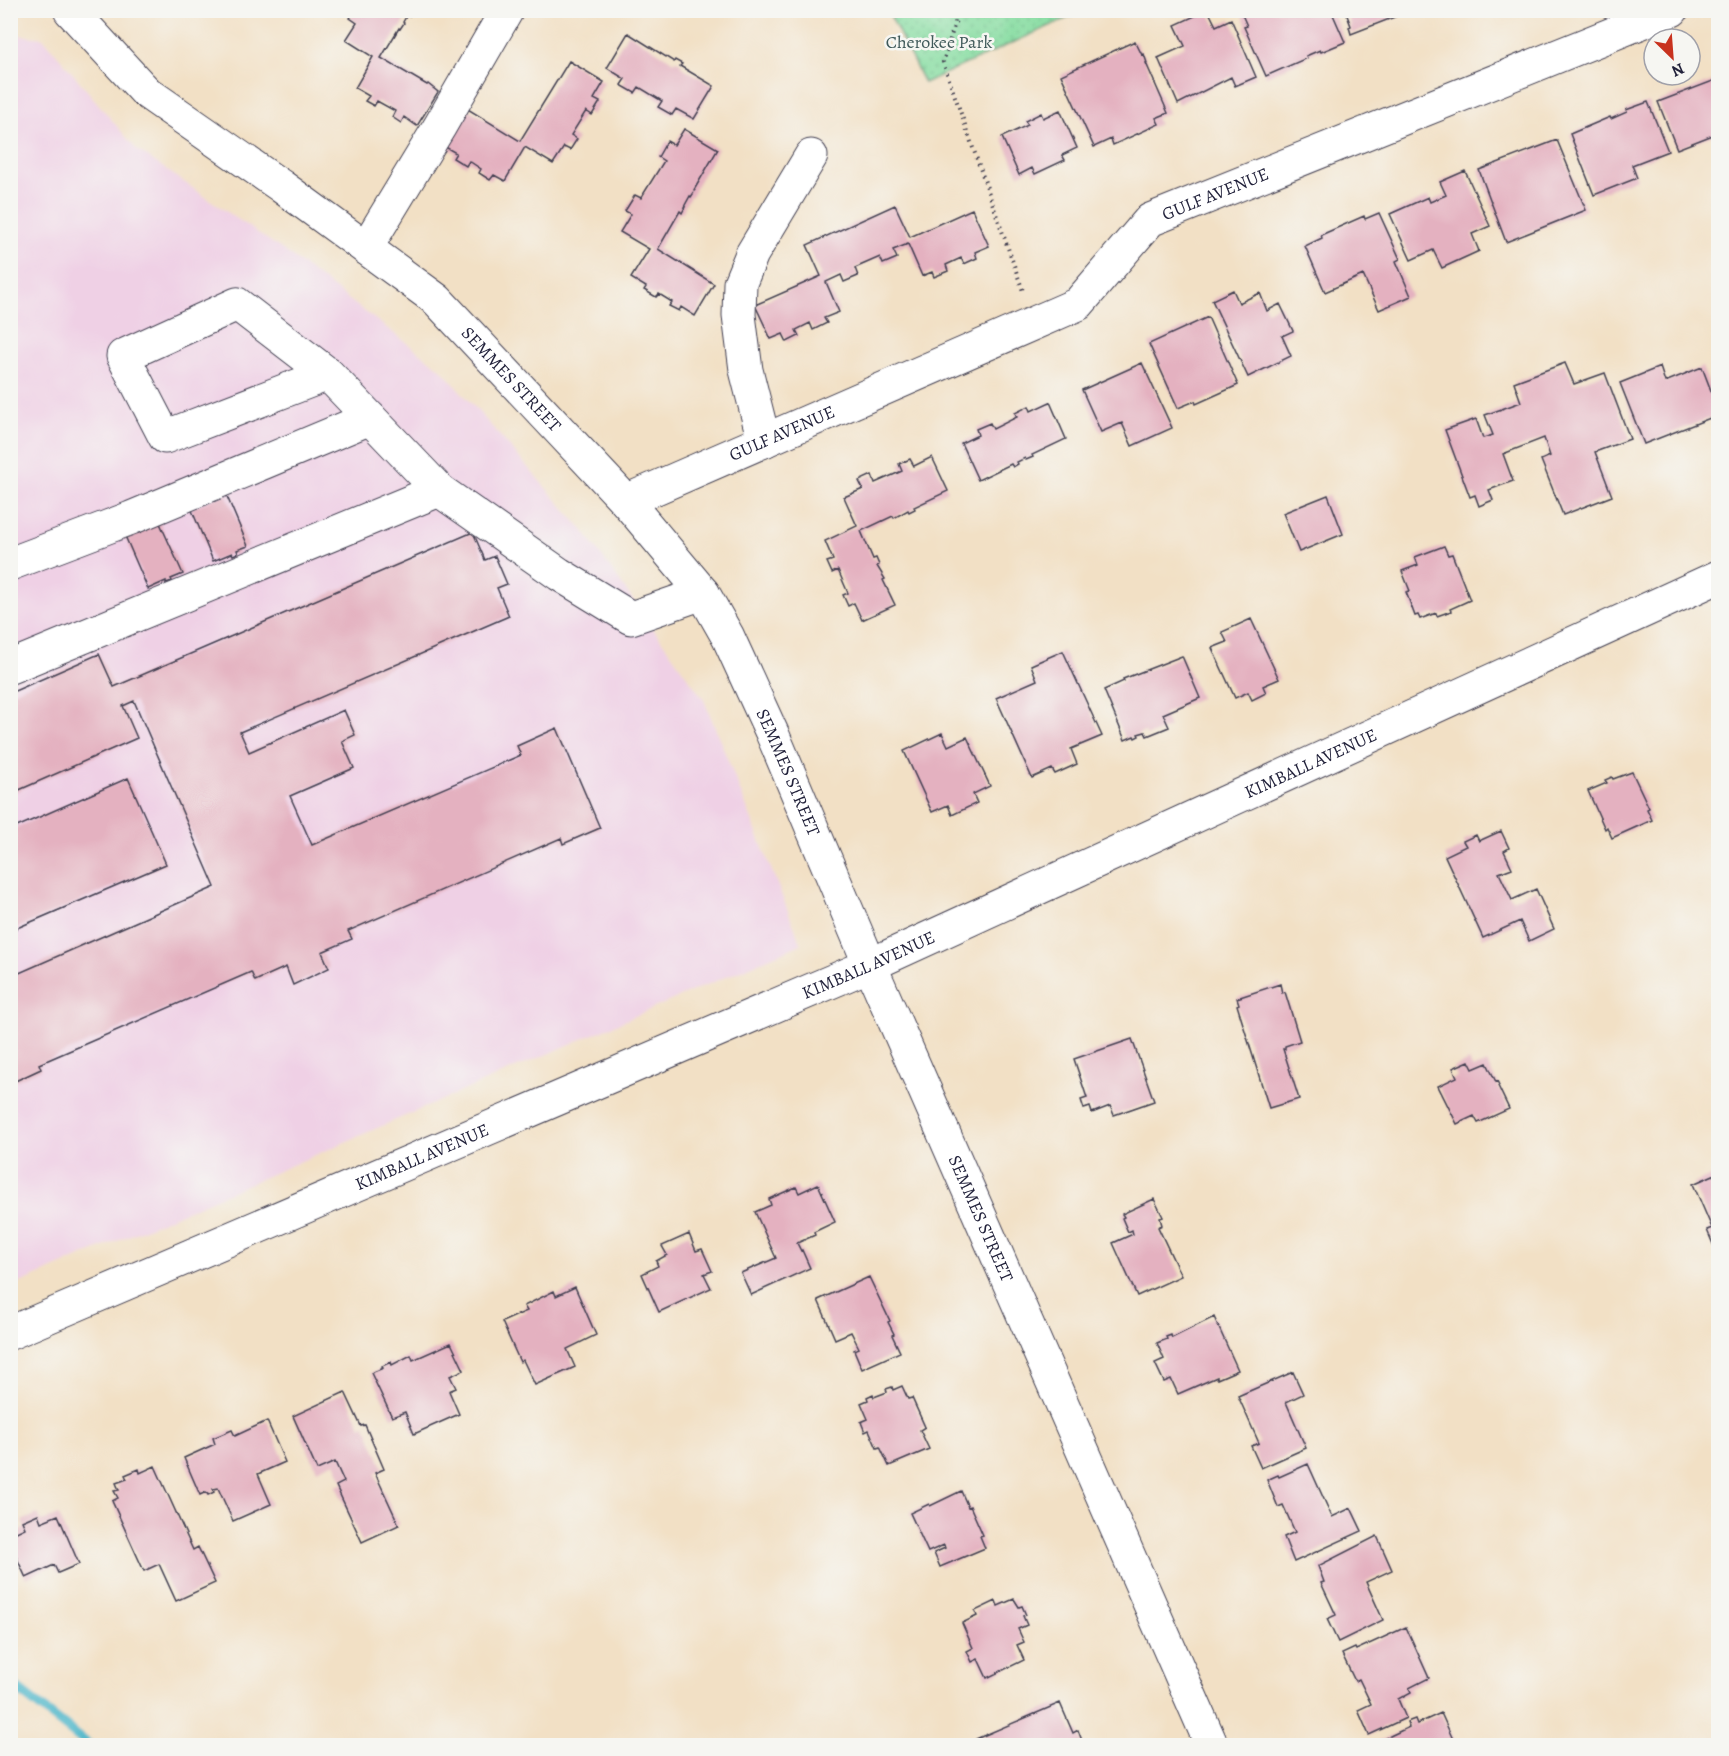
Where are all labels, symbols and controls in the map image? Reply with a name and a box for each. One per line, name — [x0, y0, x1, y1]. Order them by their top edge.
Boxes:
north arrow — [1642, 27, 1702, 87]
park label: Cherokee Park — [886, 30, 992, 54]
text: N — [1668, 57, 1688, 82]
street label: GULF AVENUE — [1158, 162, 1272, 226]
street label: SEMMES STREET — [456, 321, 567, 437]
street label: GULF AVENUE — [725, 399, 838, 467]
street label: SEMMES STREET — [750, 705, 826, 839]
street label: KIMBALL AVENUE — [1241, 723, 1381, 804]
street label: KIMBALL AVENUE — [798, 925, 939, 1005]
street label: KIMBALL AVENUE — [351, 1118, 492, 1196]
street label: SEMMES STREET — [943, 1151, 1019, 1286]

